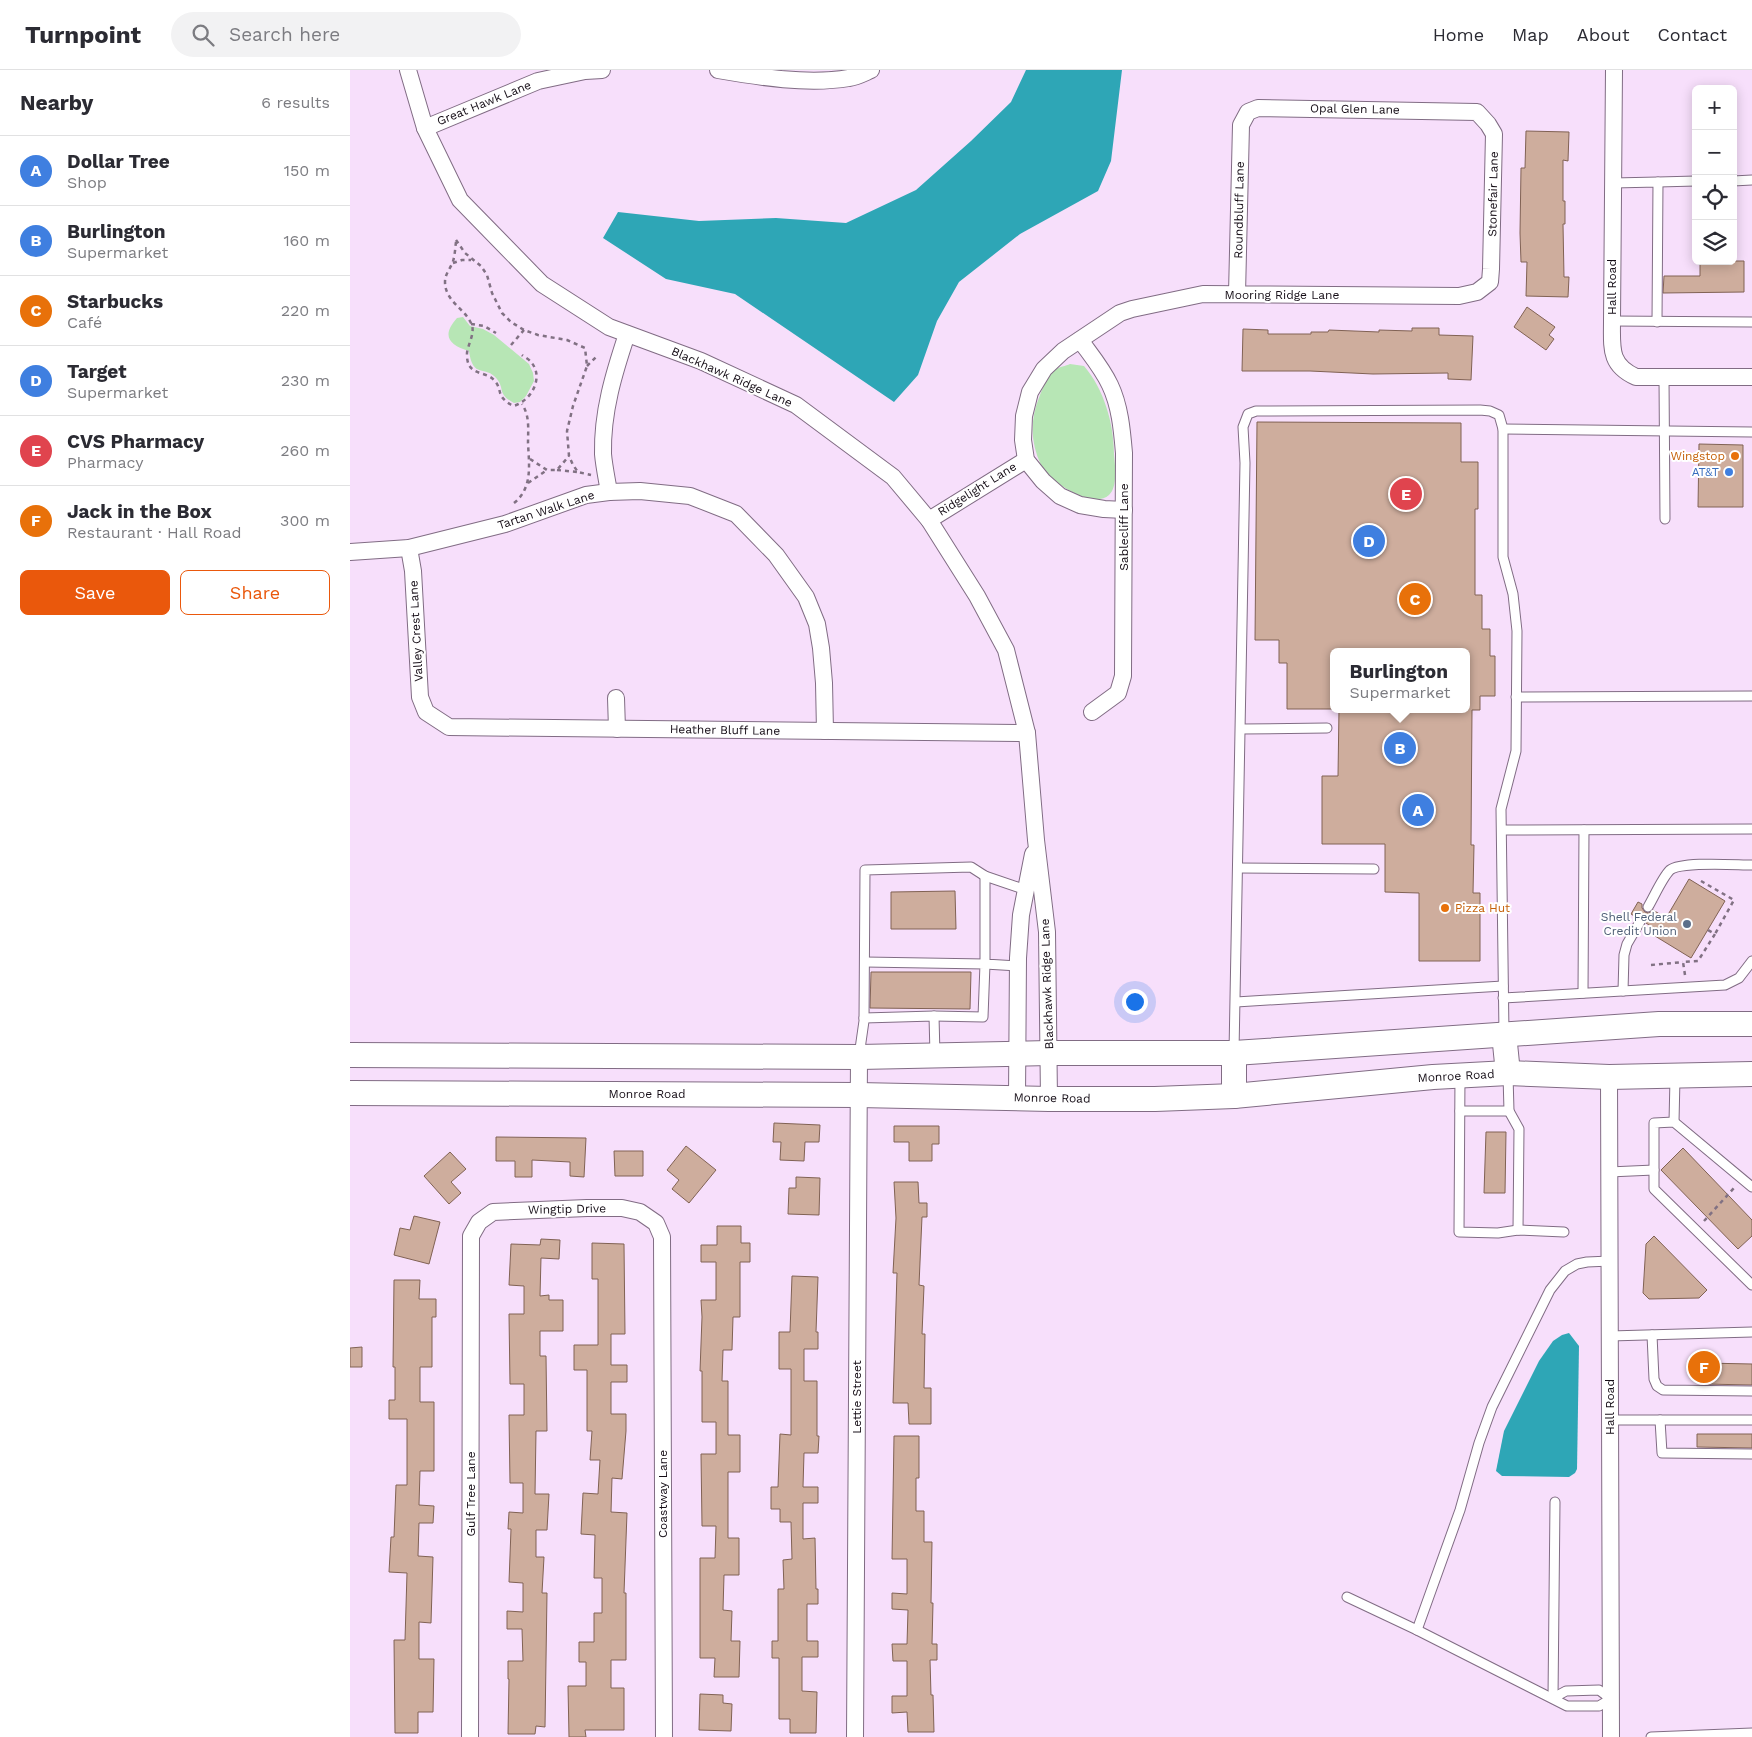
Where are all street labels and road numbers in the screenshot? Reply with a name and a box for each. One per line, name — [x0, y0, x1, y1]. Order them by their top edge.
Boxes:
street label: Great Hawk Lane — [435, 78, 533, 128]
street label: Opal Glen Lane — [1310, 101, 1400, 117]
street label: Stonefair Lane — [1485, 151, 1501, 237]
street label: Roundbluff Lane — [1231, 161, 1247, 259]
street label: Hall Road — [1605, 259, 1619, 315]
street label: Mooring Ridge Lane — [1225, 288, 1340, 302]
street label: Blackhawk Ridge Lane — [669, 344, 795, 410]
street label: Ridgelight Lane — [935, 459, 1019, 519]
street label: Sablecliff Lane — [1117, 483, 1131, 571]
street label: Tartan Walk Lane — [496, 488, 596, 532]
street label: Valley Crest Lane — [406, 580, 426, 682]
street label: Heather Bluff Lane — [670, 722, 780, 738]
street label: Blackhawk Ridge Lane — [1038, 918, 1056, 1050]
street label: Monroe Road — [1417, 1067, 1495, 1085]
street label: Monroe Road — [609, 1087, 686, 1101]
street label: Monroe Road — [1013, 1090, 1091, 1106]
street label: Wingtip Drive — [528, 1201, 606, 1217]
street label: Lettie Street — [850, 1360, 864, 1434]
street label: Hall Road — [1603, 1379, 1617, 1435]
street label: Coastway Lane — [656, 1450, 670, 1538]
street label: Gulf Tree Lane — [464, 1451, 478, 1537]

